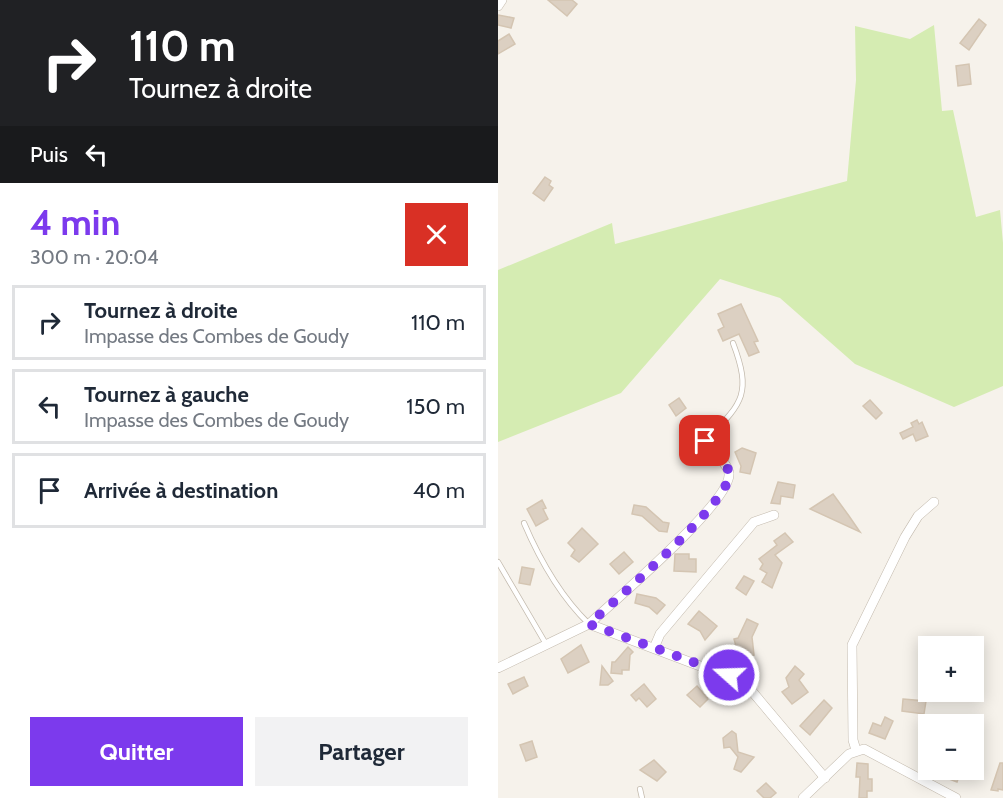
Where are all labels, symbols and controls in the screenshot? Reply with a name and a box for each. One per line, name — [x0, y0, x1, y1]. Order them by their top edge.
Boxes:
text: 110 m — [129, 20, 236, 72]
icon: right — [30, 24, 108, 102]
text: Tournez à droite — [129, 72, 312, 105]
icon: left — [80, 138, 113, 171]
text: Puis — [30, 141, 68, 168]
text: 4 min — [30, 200, 120, 244]
button: close — [405, 203, 468, 266]
text: 300 m · 20:04 — [30, 245, 159, 269]
text: Tournez à droite — [84, 297, 238, 324]
icon: right — [33, 306, 66, 339]
text: 110 m — [411, 309, 465, 336]
text: Impasse des Combes de Goudy — [84, 324, 349, 348]
text: Tournez à gauche — [84, 381, 249, 408]
icon: left — [33, 390, 66, 423]
text: 150 m — [406, 393, 465, 420]
text: Impasse des Combes de Goudy — [84, 408, 349, 432]
pin — [679, 415, 730, 466]
icon: arrive — [688, 424, 721, 457]
icon: arrive — [33, 474, 66, 507]
text: Arrivée à destination — [84, 477, 278, 504]
text: 40 m — [413, 477, 465, 504]
map controls — [918, 636, 984, 780]
button: + — [918, 636, 984, 702]
position arrow — [697, 643, 761, 707]
button: − — [918, 714, 984, 780]
button: Quitter — [30, 717, 243, 786]
button: Partager — [255, 717, 468, 786]

